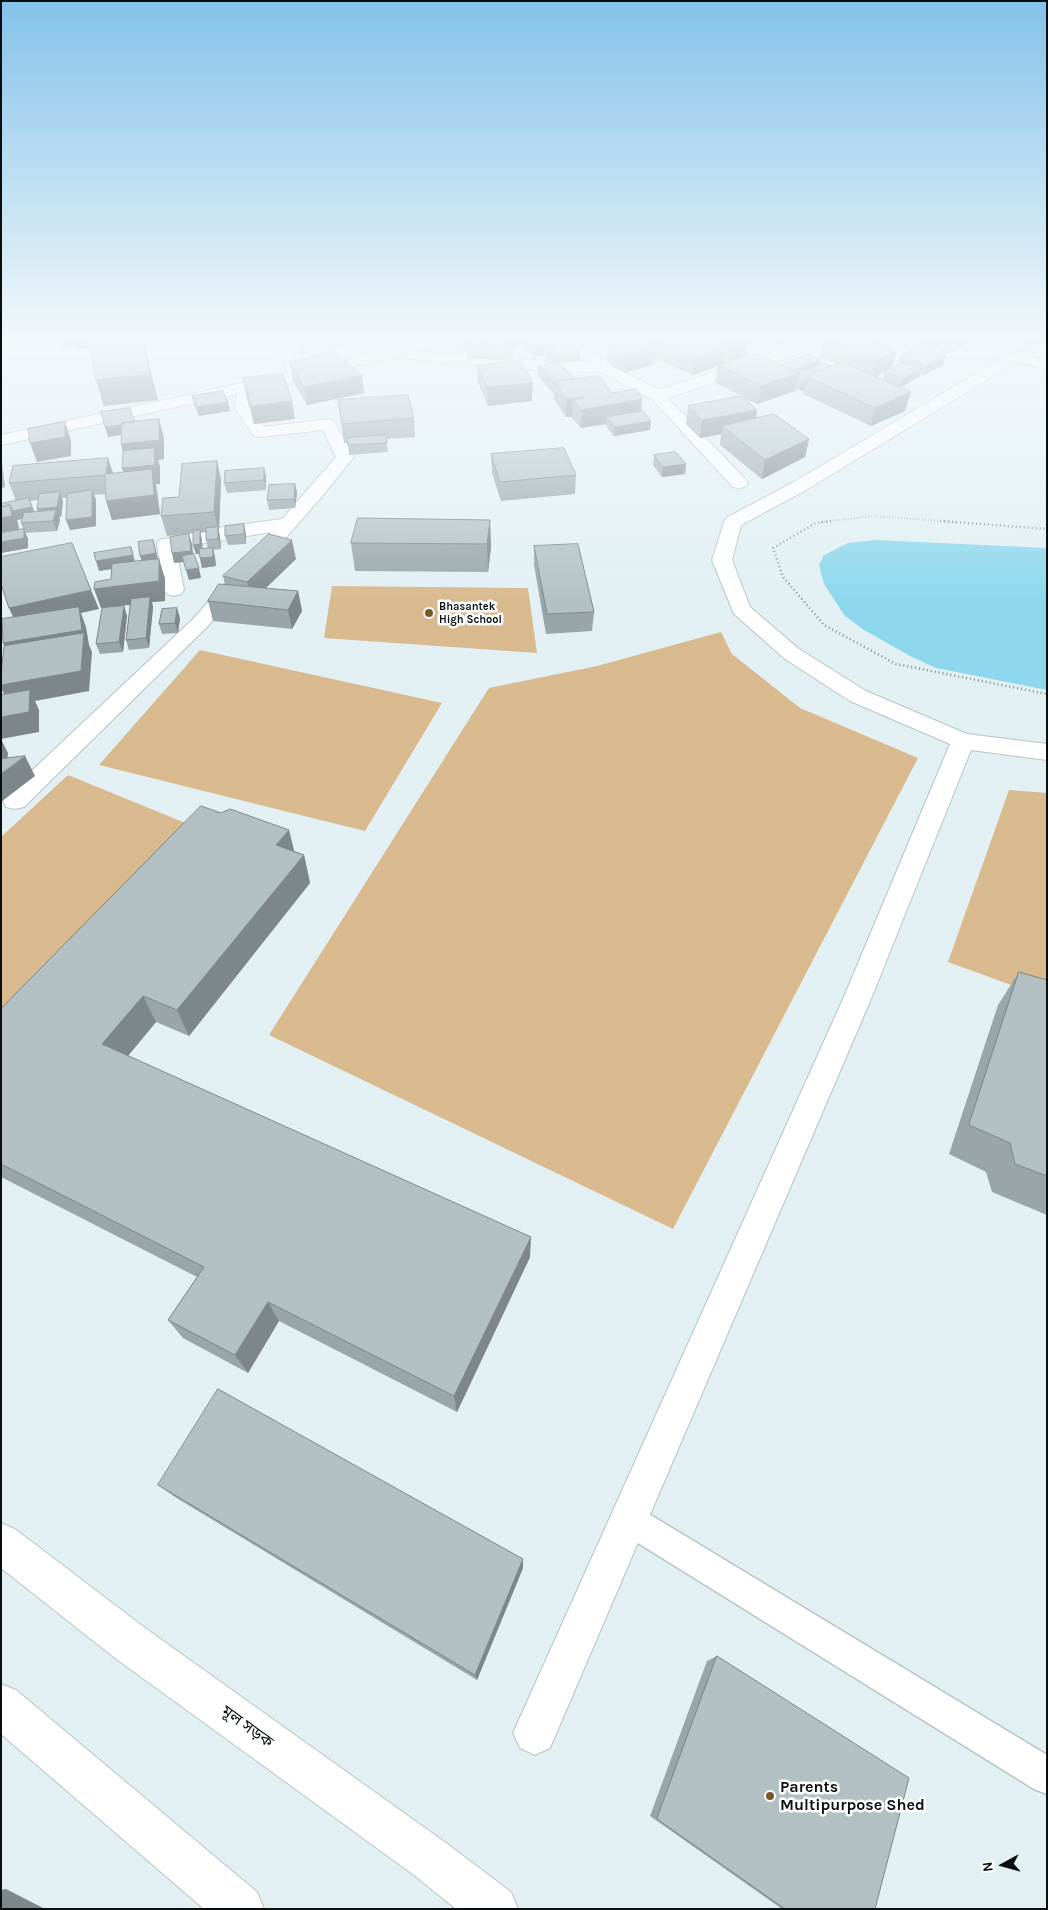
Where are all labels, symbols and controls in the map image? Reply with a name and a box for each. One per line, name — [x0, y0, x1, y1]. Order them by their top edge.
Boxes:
place label: Bhasantek High School — [439, 600, 502, 626]
marker: Bhasantek High School — [423, 607, 435, 619]
street label: মূল সড়ক — [217, 1702, 277, 1752]
place label: Parents Multipurpose Shed — [780, 1777, 925, 1815]
marker: Parents Multipurpose Shed — [764, 1790, 776, 1802]
north arrow — [978, 1840, 1028, 1890]
text: N — [979, 1861, 997, 1873]

